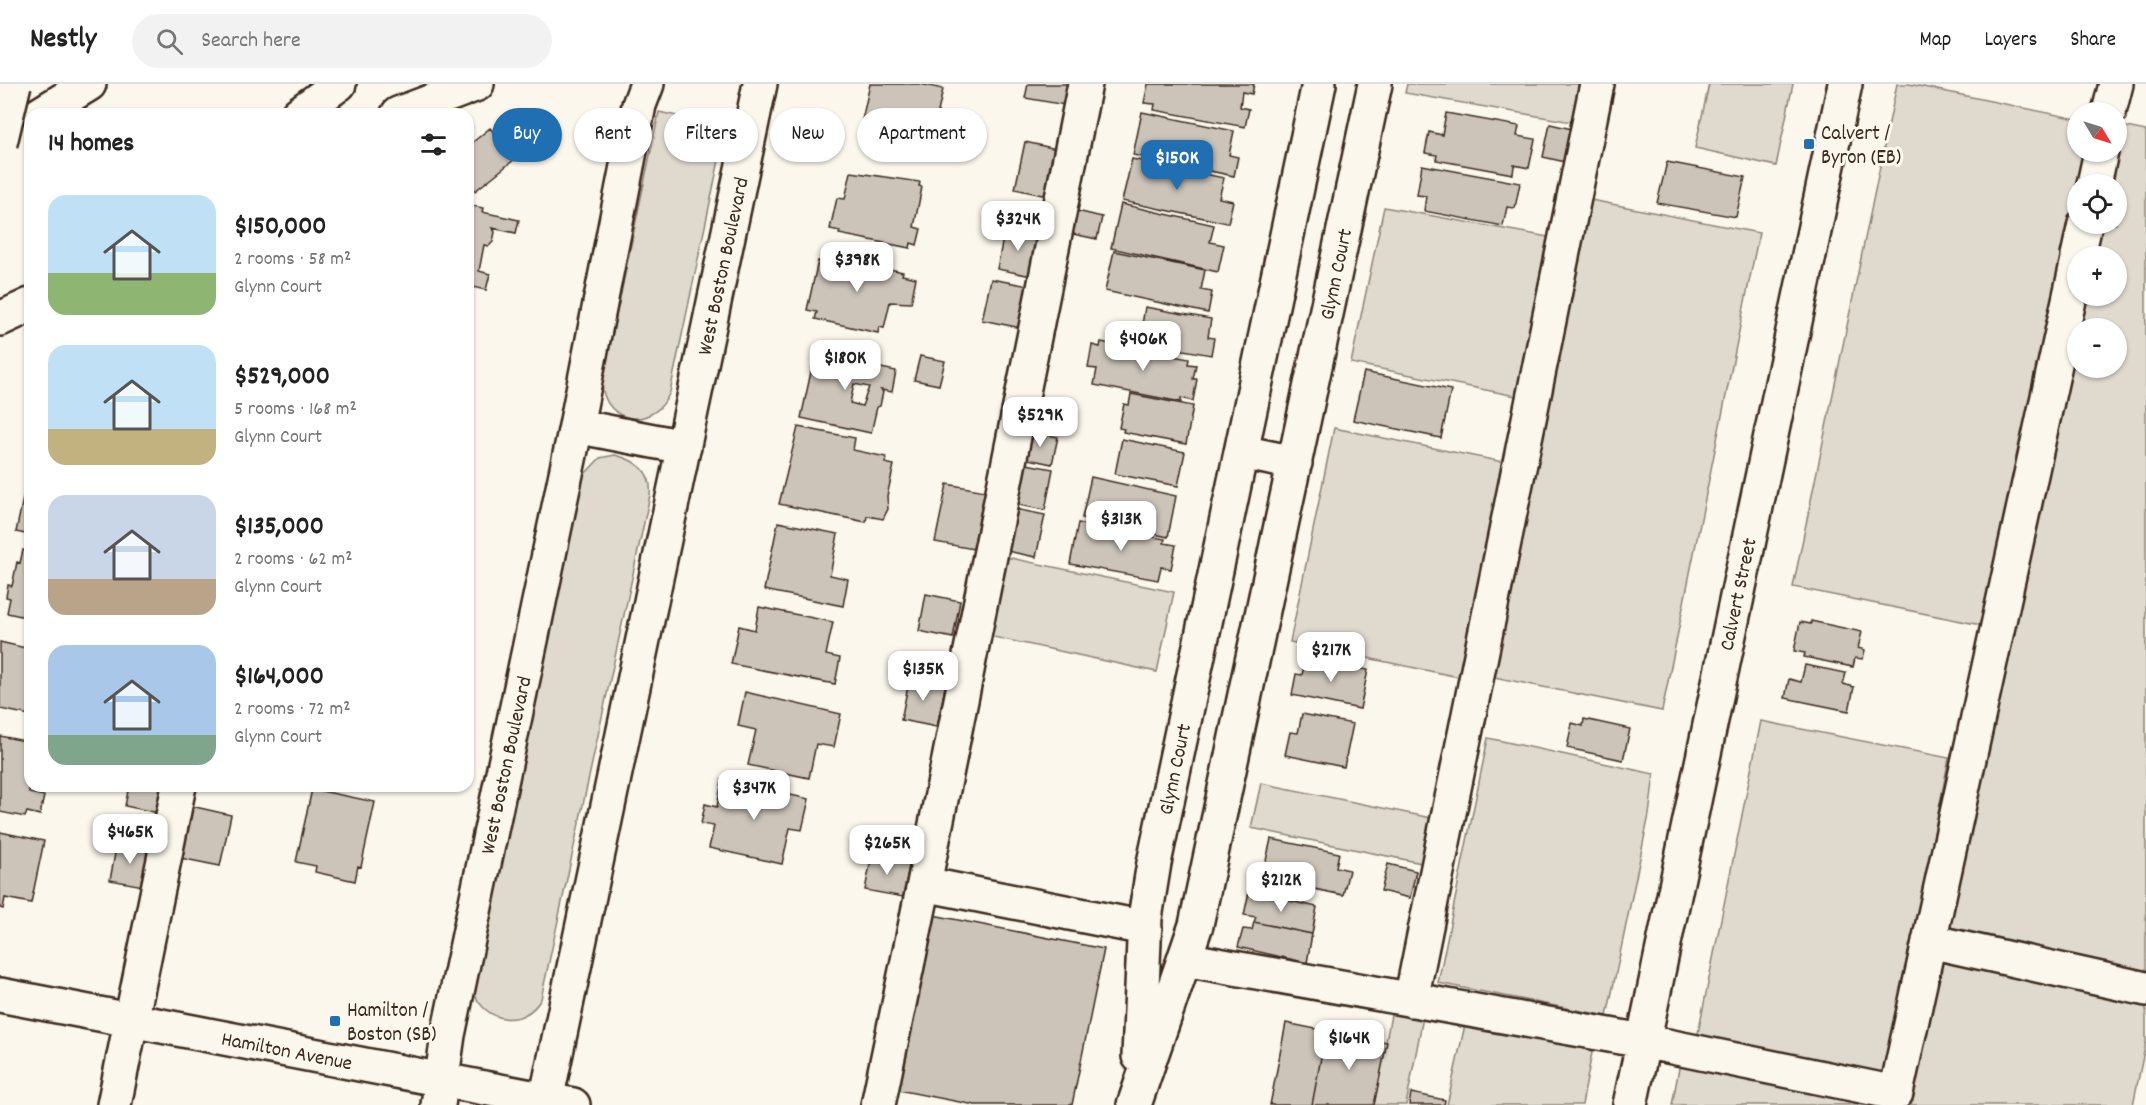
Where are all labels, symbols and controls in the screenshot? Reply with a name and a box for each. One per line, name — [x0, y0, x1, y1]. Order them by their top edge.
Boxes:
search box — [132, 14, 552, 68]
text: Nestly — [30, 21, 96, 61]
icon: search — [153, 25, 186, 58]
text: Search here — [201, 26, 301, 57]
text: Map — [1920, 26, 1951, 56]
text: Layers — [1984, 26, 2037, 56]
text: Share — [2070, 26, 2116, 56]
north arrow — [2067, 102, 2127, 162]
map controls — [2067, 102, 2127, 378]
chip: Buy — [492, 108, 562, 162]
chip: Rent — [574, 108, 652, 162]
chip: Filters — [664, 108, 758, 162]
chip: New — [770, 108, 845, 162]
chip: Apartment — [857, 108, 987, 162]
place label: Calvert / Byron (EB) — [1821, 120, 1901, 174]
text: 14 homes — [48, 126, 134, 163]
icon: filters — [417, 128, 450, 161]
marker: Calvert / Byron (EB) — [1802, 137, 1816, 151]
pin: $150K — [1135, 140, 1219, 191]
text: $150K — [1155, 145, 1199, 173]
button: locate — [2067, 174, 2127, 234]
street label: West Boston Boulevard — [691, 175, 758, 358]
pin: $324K — [976, 201, 1060, 252]
text: $324K — [995, 206, 1041, 234]
text: $150,000 — [234, 209, 327, 246]
icon: home — [96, 219, 168, 291]
street label: Glynn Court — [1314, 226, 1362, 323]
pin: $398K — [815, 242, 899, 293]
text: 2 rooms · 58 m² — [234, 246, 351, 274]
button: + — [2067, 246, 2127, 306]
text: $398K — [834, 247, 880, 275]
text: Glynn Court — [234, 274, 322, 302]
button: − — [2067, 318, 2127, 378]
pin: $406K — [1101, 321, 1185, 372]
text: $406K — [1119, 326, 1167, 354]
pin: $180K — [803, 340, 887, 391]
text: $180K — [824, 345, 866, 373]
text: $529,000 — [234, 359, 330, 396]
icon: home — [96, 369, 168, 441]
text: 5 rooms · 168 m² — [234, 396, 357, 424]
pin: $529K — [998, 397, 1082, 448]
text: $529K — [1017, 402, 1063, 430]
text: Glynn Court — [234, 424, 322, 452]
pin: $313K — [1079, 501, 1163, 552]
text: $313K — [1100, 506, 1142, 534]
text: $135,000 — [234, 509, 324, 546]
icon: home — [96, 519, 168, 591]
street label: Calvert Street — [1713, 535, 1767, 654]
text: 2 rooms · 62 m² — [234, 546, 353, 574]
text: Glynn Court — [234, 574, 322, 602]
pin: $217K — [1289, 632, 1373, 683]
text: $217K — [1311, 637, 1351, 665]
pin: $135K — [881, 651, 965, 702]
text: $135K — [902, 656, 944, 684]
text: $164,000 — [234, 659, 324, 696]
icon: home — [96, 669, 168, 741]
street label: West Boston Boulevard — [474, 674, 541, 857]
text: 2 rooms · 72 m² — [234, 696, 350, 724]
street label: Glynn Court — [1153, 721, 1201, 818]
text: Glynn Court — [234, 724, 322, 752]
pin: $347K — [712, 770, 796, 821]
text: $347K — [732, 775, 776, 803]
pin: $465K — [88, 814, 172, 865]
text: $465K — [107, 819, 153, 847]
pin: $265K — [845, 825, 929, 876]
text: $265K — [863, 830, 911, 858]
pin: $212K — [1239, 862, 1323, 913]
text: $212K — [1260, 867, 1302, 895]
place label: Hamilton / Boston (SB) — [347, 997, 436, 1051]
marker: Hamilton / Boston (SB) — [328, 1014, 342, 1028]
pin: $164K — [1307, 1020, 1391, 1071]
text: $164K — [1328, 1025, 1370, 1053]
street label: Hamilton Avenue — [218, 1026, 355, 1080]

